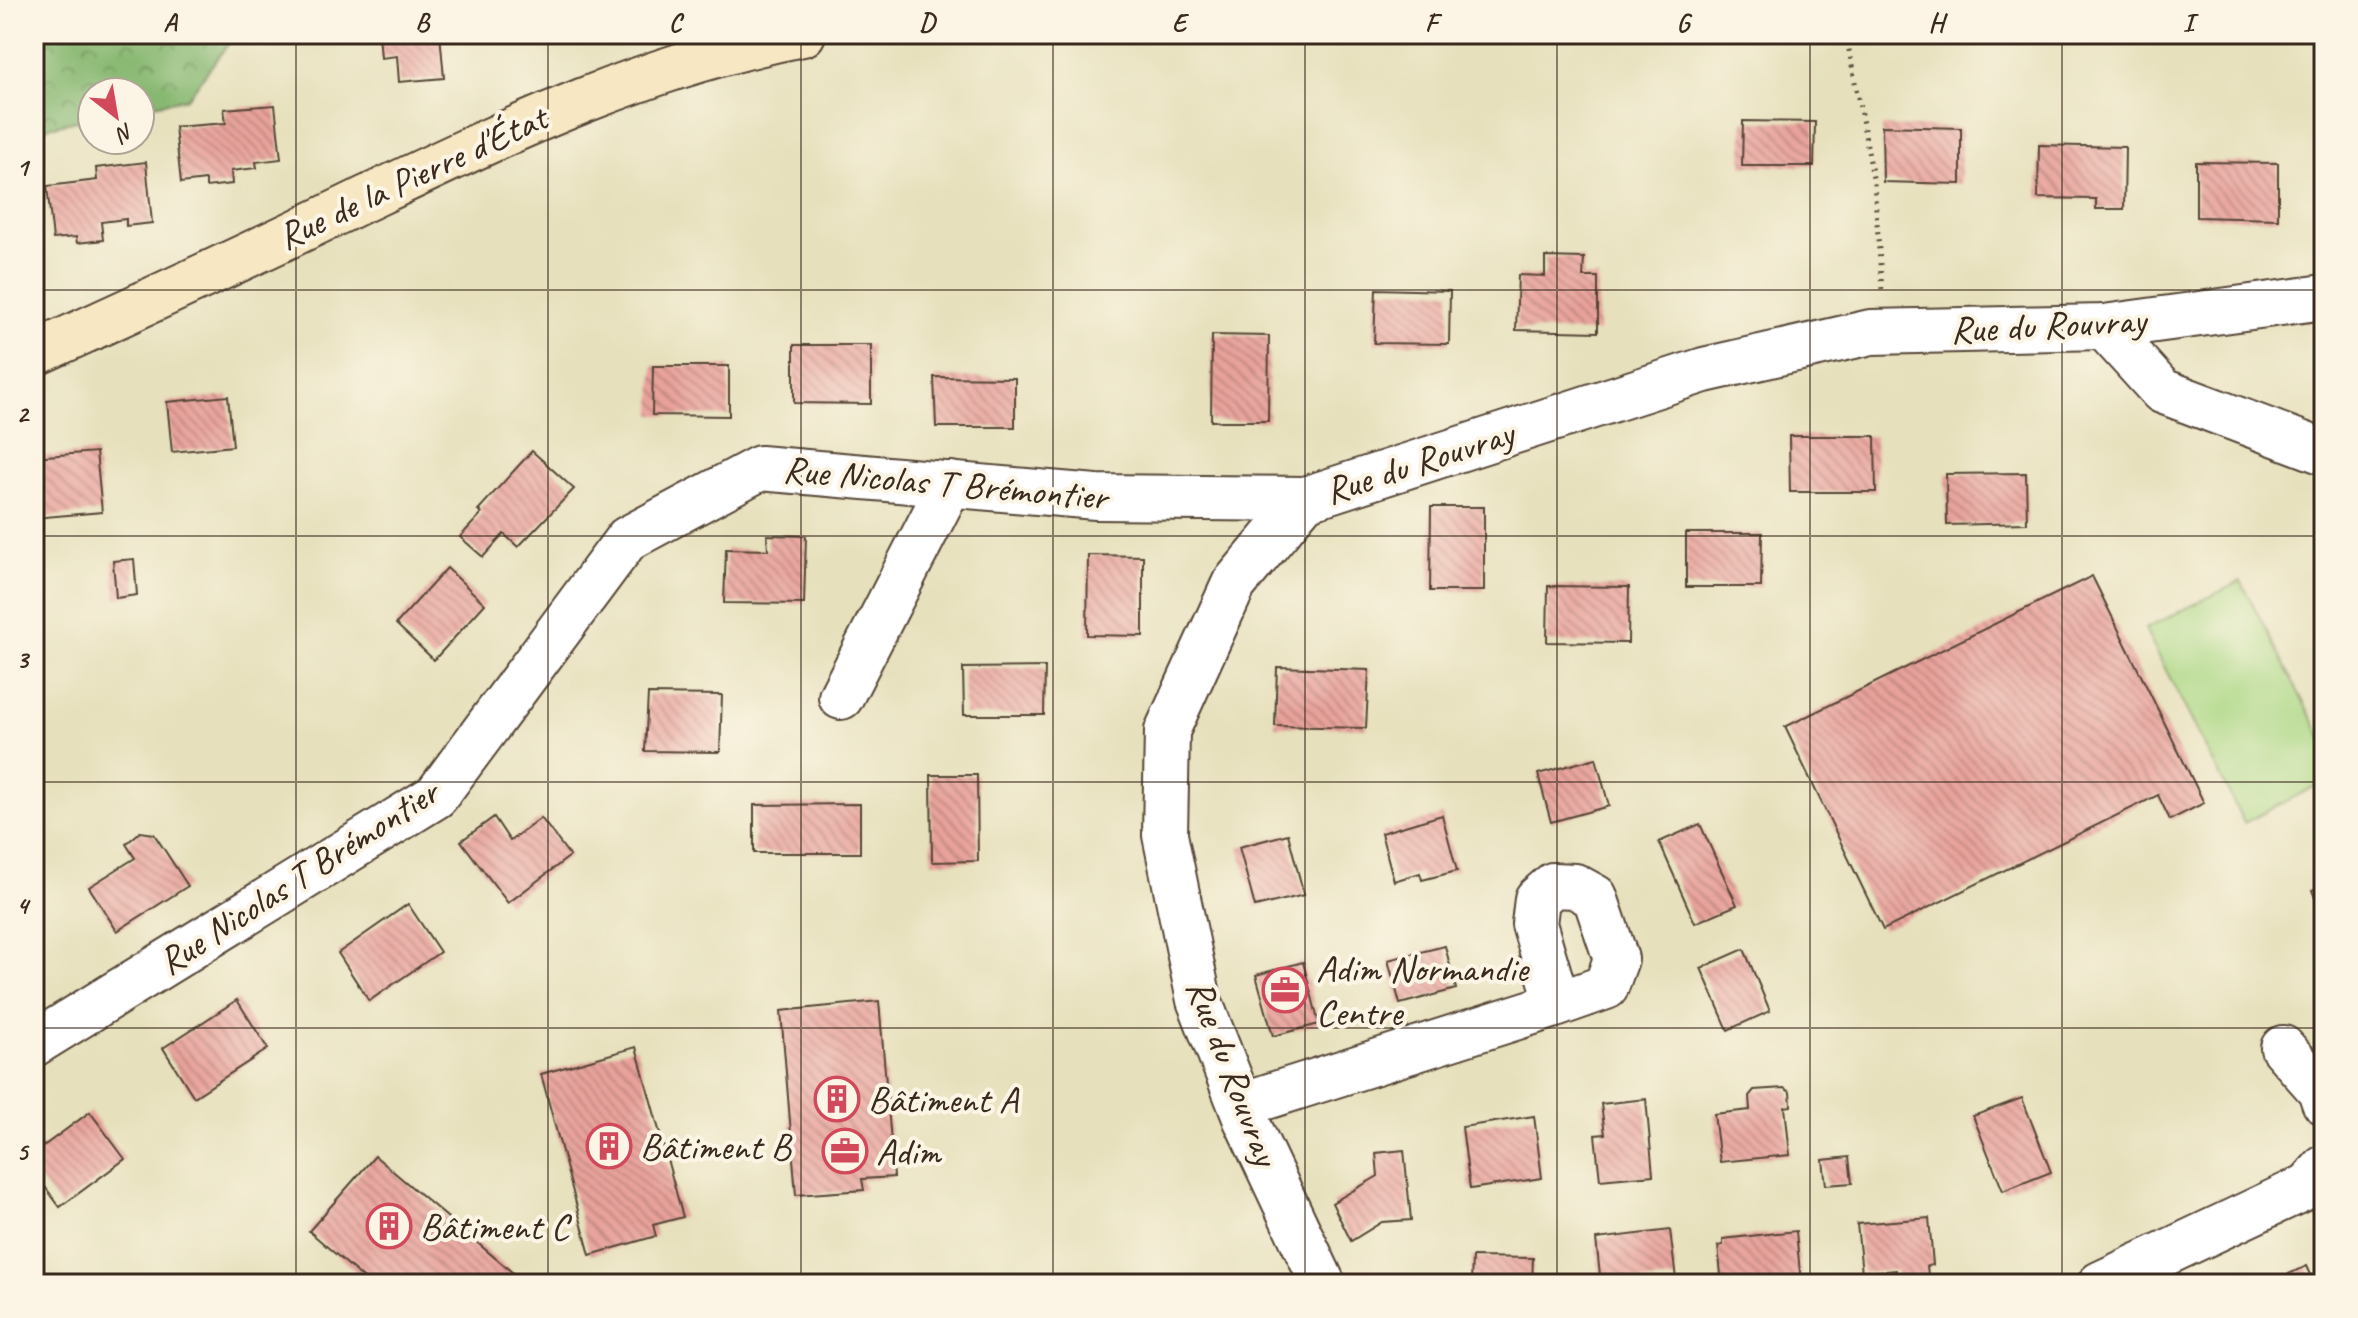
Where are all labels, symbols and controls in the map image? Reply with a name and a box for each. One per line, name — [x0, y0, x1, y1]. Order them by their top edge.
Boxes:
text: A — [163, 6, 178, 39]
text: B — [415, 6, 431, 39]
text: C — [669, 6, 685, 39]
text: D — [919, 6, 937, 39]
text: E — [1172, 6, 1190, 39]
text: F — [1425, 6, 1443, 39]
text: G — [1677, 6, 1693, 39]
text: H — [1929, 6, 1949, 39]
text: I — [2183, 6, 2200, 39]
north arrow — [76, 76, 156, 156]
street label: Rue de la Pierre d'État — [270, 93, 557, 260]
text: N — [110, 117, 139, 150]
text: 1 — [16, 151, 31, 184]
street label: Rue du Rouvray — [1949, 296, 2150, 354]
text: 2 — [16, 397, 30, 430]
street label: Rue du Rouvray — [1319, 409, 1522, 515]
street label: Rue Nicolas T Brémontier — [781, 445, 1113, 521]
text: 3 — [16, 643, 30, 676]
street label: Rue Nicolas T Brémontier — [149, 767, 451, 985]
text: 4 — [16, 889, 31, 922]
place label: Adim Normandie Centre — [1316, 945, 1530, 1036]
office icon: Adim Normandie Centre — [1261, 966, 1309, 1014]
street label: Rue du Rouvray — [1176, 972, 1291, 1174]
building icon: Bâtiment A — [813, 1075, 861, 1123]
place label: Bâtiment A — [868, 1076, 1020, 1123]
building icon: Bâtiment B — [585, 1122, 633, 1170]
place label: Bâtiment B — [640, 1123, 793, 1170]
office icon: Adim — [821, 1127, 869, 1175]
place label: Adim — [876, 1128, 943, 1175]
text: 5 — [16, 1135, 30, 1168]
building icon: Bâtiment C — [365, 1202, 413, 1250]
place label: Bâtiment C — [420, 1203, 573, 1250]

